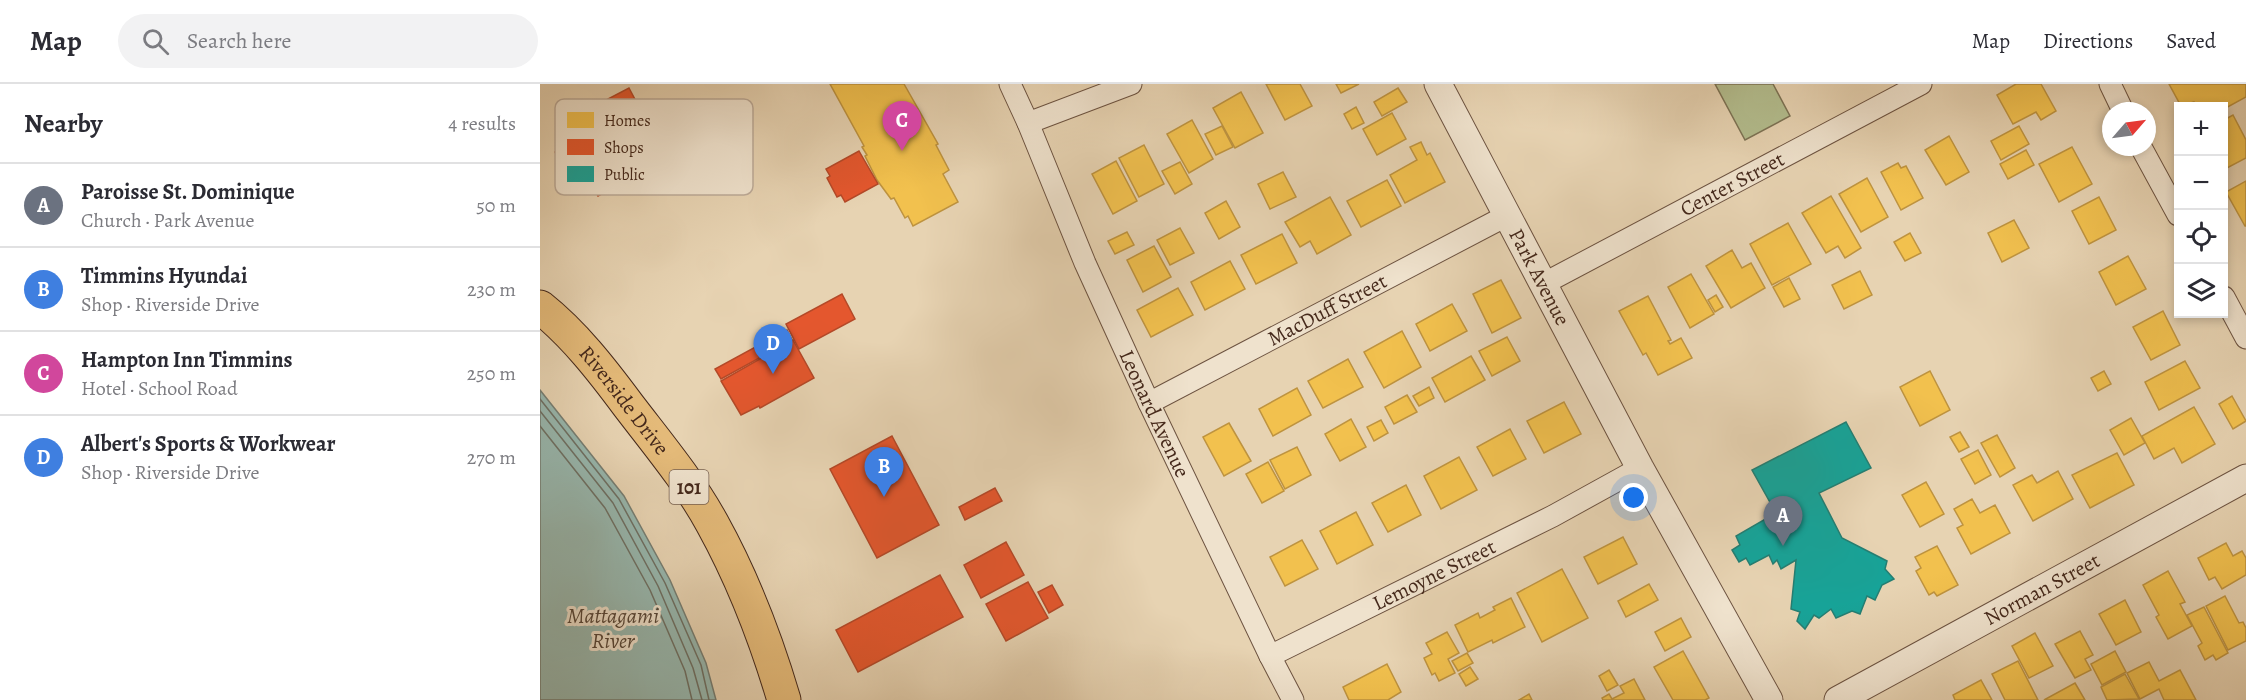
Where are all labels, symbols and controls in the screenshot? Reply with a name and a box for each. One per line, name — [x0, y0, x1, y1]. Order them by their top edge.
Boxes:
search box — [118, 14, 538, 68]
text: Map — [30, 22, 82, 60]
icon: search — [139, 25, 172, 58]
text: Search here — [187, 26, 291, 56]
text: Map — [1972, 27, 2010, 55]
text: Directions — [2043, 27, 2133, 55]
text: Saved — [2166, 27, 2216, 55]
legend — [555, 99, 753, 195]
pin: C — [882, 101, 922, 151]
north arrow — [2102, 102, 2156, 156]
map controls — [2174, 102, 2228, 318]
button: + — [2174, 102, 2228, 156]
text: Nearby — [24, 106, 103, 141]
text: 4 results — [448, 110, 516, 137]
text: Homes — [604, 110, 651, 132]
text: Shops — [604, 137, 644, 159]
street label: Center Street — [1675, 145, 1789, 223]
button: − — [2174, 156, 2228, 210]
text: Public — [604, 164, 645, 186]
text: Paroisse St. Dominique — [81, 177, 295, 207]
text: A — [37, 192, 50, 219]
text: 50 m — [476, 192, 516, 219]
text: Church · Park Avenue — [81, 207, 255, 234]
button: locate — [2174, 210, 2228, 264]
street label: Park Avenue — [1502, 223, 1577, 330]
text: Timmins Hyundai — [81, 261, 247, 291]
button: layers — [2174, 264, 2228, 318]
street label: MacDuff Street — [1263, 267, 1392, 353]
text: B — [37, 276, 50, 303]
text: 230 m — [467, 276, 516, 303]
text: Shop · Riverside Drive — [81, 291, 260, 318]
pin: D — [754, 324, 792, 374]
street label: Riverside Drive — [573, 340, 676, 461]
text: Hampton Inn Timmins — [81, 345, 293, 375]
street label: Leonard Avenue — [1113, 345, 1197, 482]
text: C — [37, 360, 50, 387]
text: 250 m — [467, 360, 516, 387]
text: Hotel · School Road — [81, 375, 238, 402]
text: Albert's Sports & Workwear — [81, 429, 336, 459]
text: D — [37, 444, 50, 471]
text: 270 m — [467, 444, 516, 471]
pin: B — [864, 448, 904, 497]
text: Shop · Riverside Drive — [81, 459, 260, 486]
road number: 101 — [670, 470, 708, 504]
your location — [1619, 483, 1648, 512]
pin: A — [1764, 496, 1802, 546]
street label: Lemoyne Street — [1368, 533, 1500, 617]
street label: Norman Street — [1979, 546, 2105, 632]
water label: Mattagami River — [567, 601, 659, 656]

